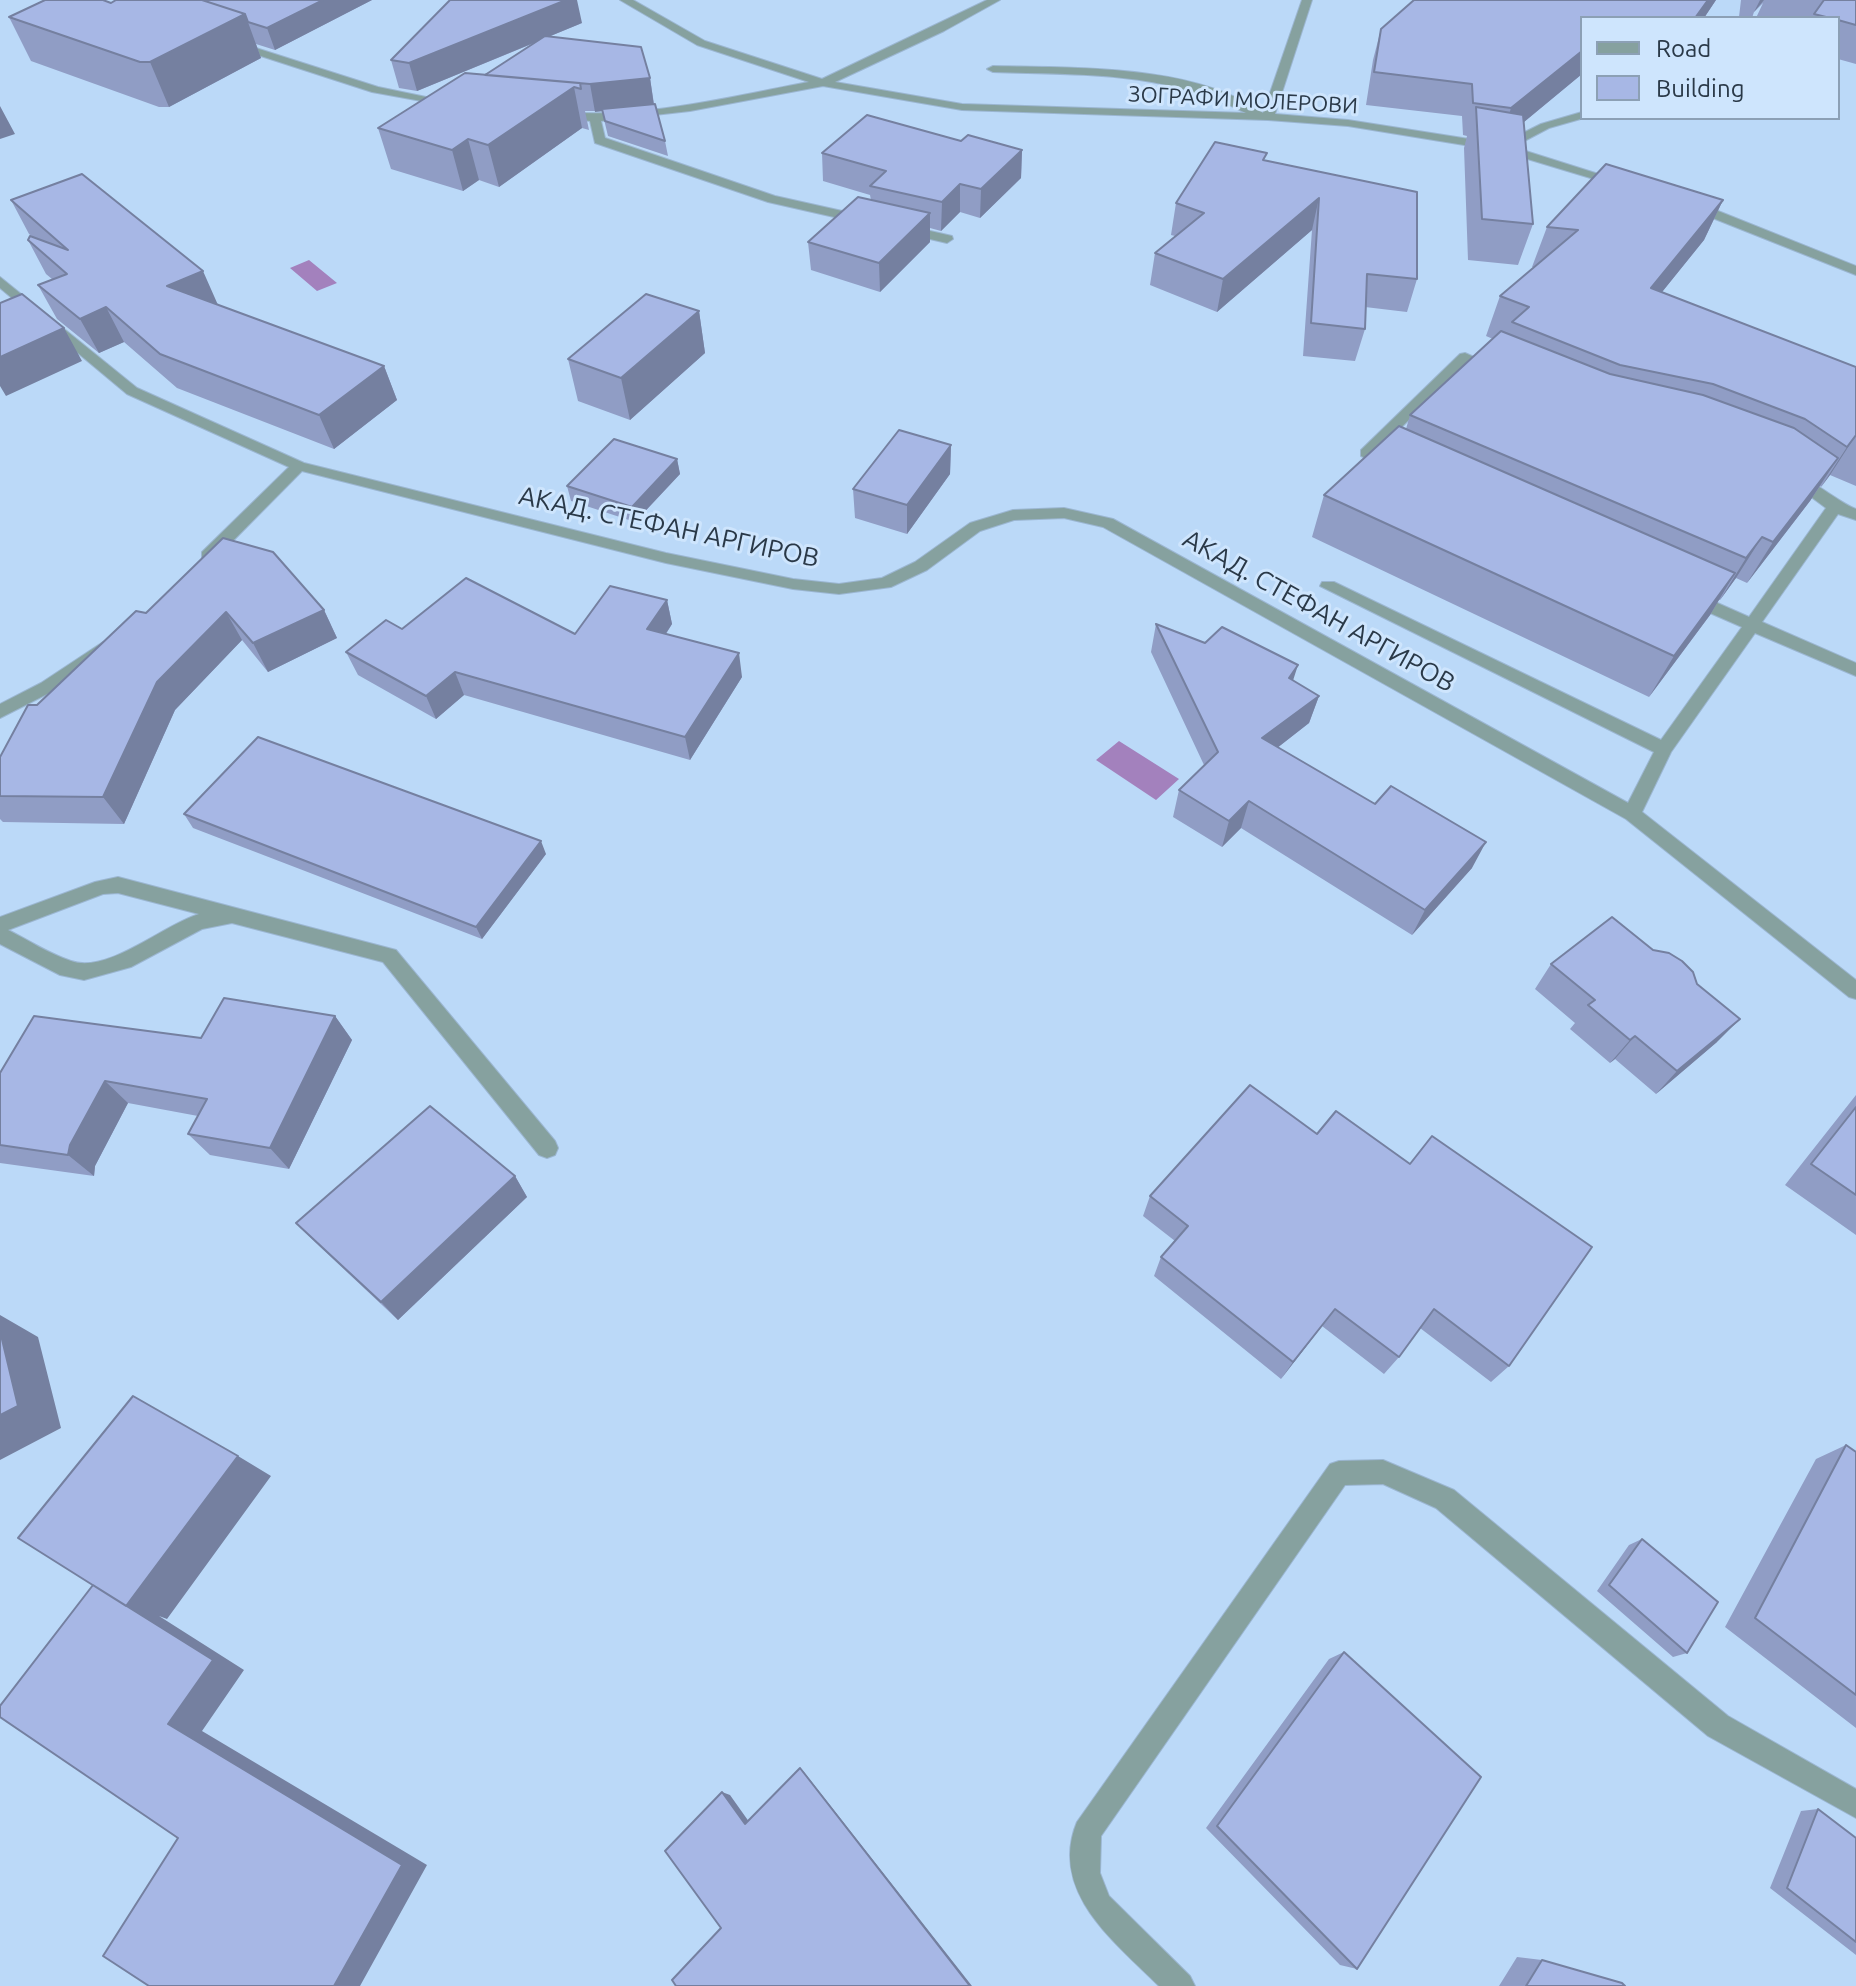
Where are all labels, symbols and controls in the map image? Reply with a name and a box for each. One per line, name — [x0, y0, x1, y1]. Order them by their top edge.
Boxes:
legend — [1580, 16, 1840, 120]
text: Road — [1656, 35, 1711, 62]
text: Building — [1656, 75, 1744, 102]
street label: ЗОГРАФИ МОЛЕРОВИ — [1128, 81, 1358, 119]
street label: АКАД. СТЕФАН АРГИРОВ — [516, 480, 822, 574]
street label: АКАД. СТЕФАН АРГИРОВ — [1178, 523, 1460, 699]

